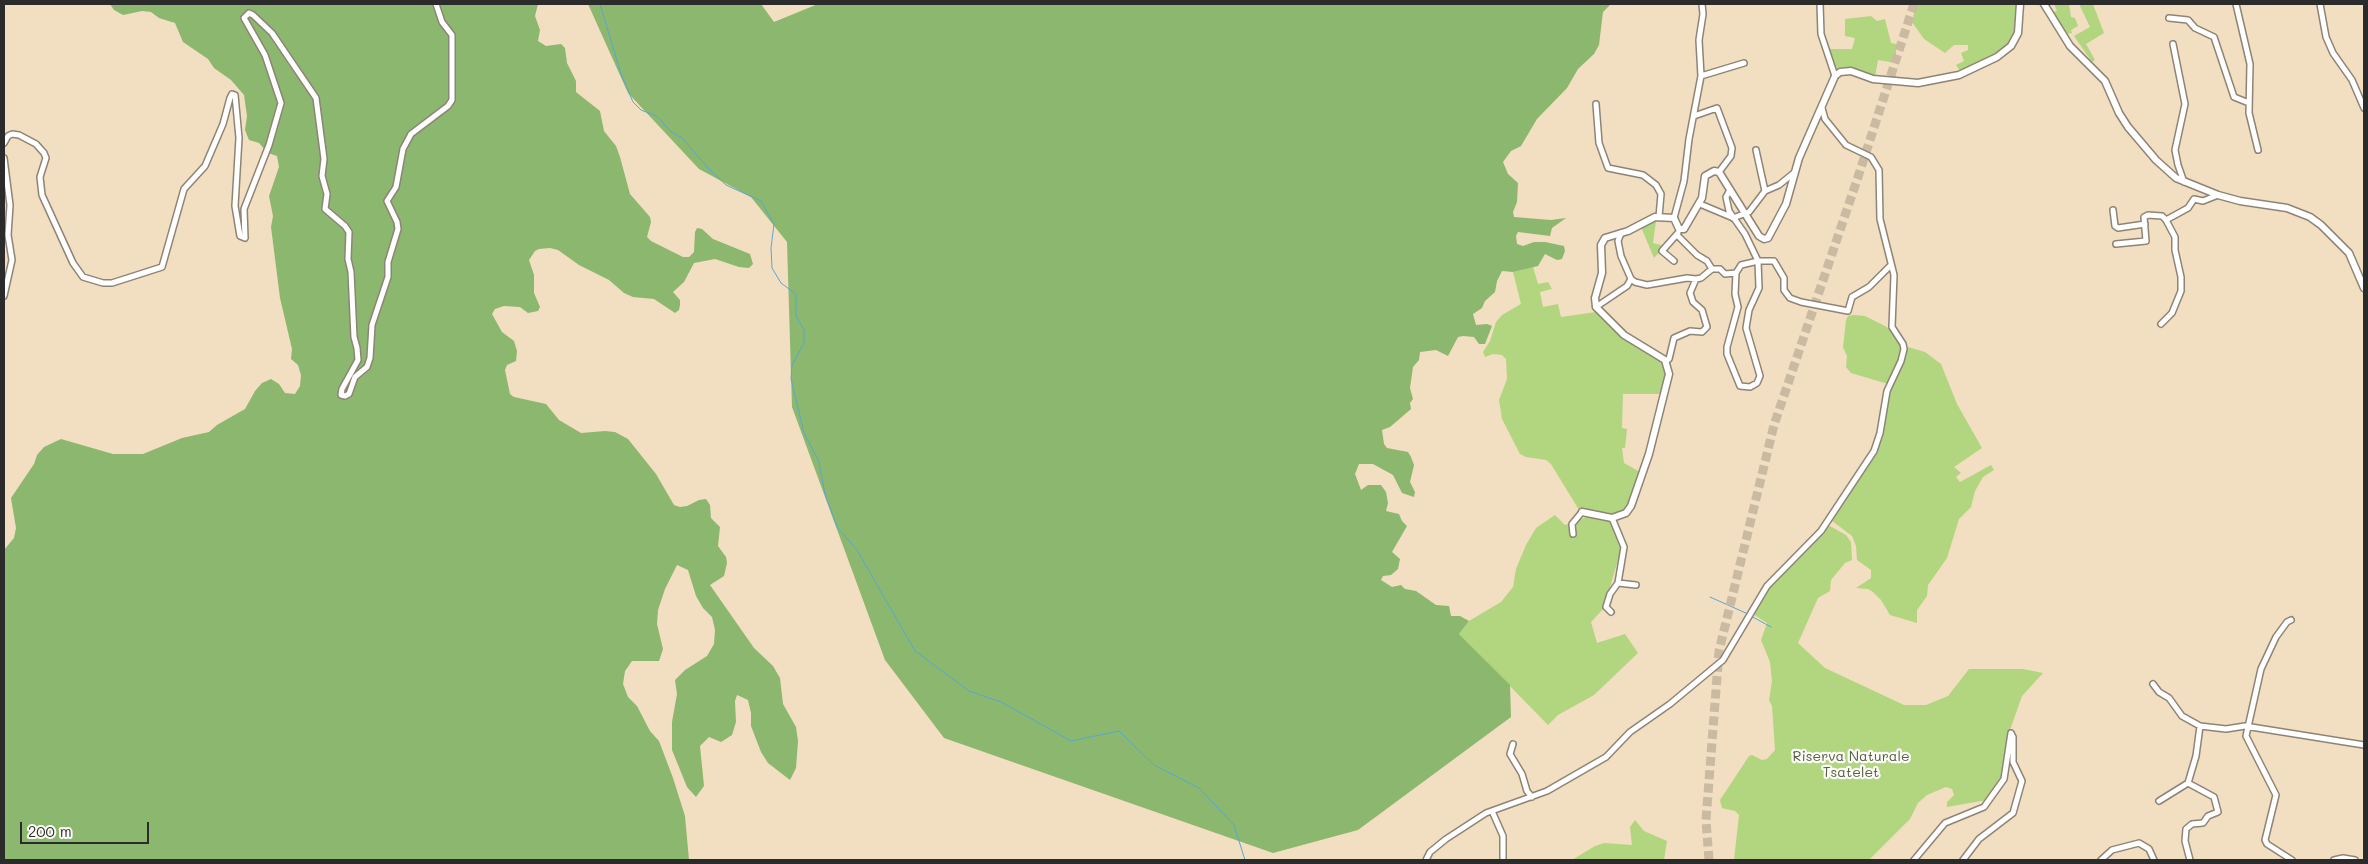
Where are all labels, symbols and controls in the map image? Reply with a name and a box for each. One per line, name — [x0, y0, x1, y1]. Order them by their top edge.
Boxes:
park label: Riserva Naturale Tsatelet — [1792, 749, 1910, 782]
scale bar — [22, 812, 151, 844]
text: 200 m — [28, 821, 72, 841]

